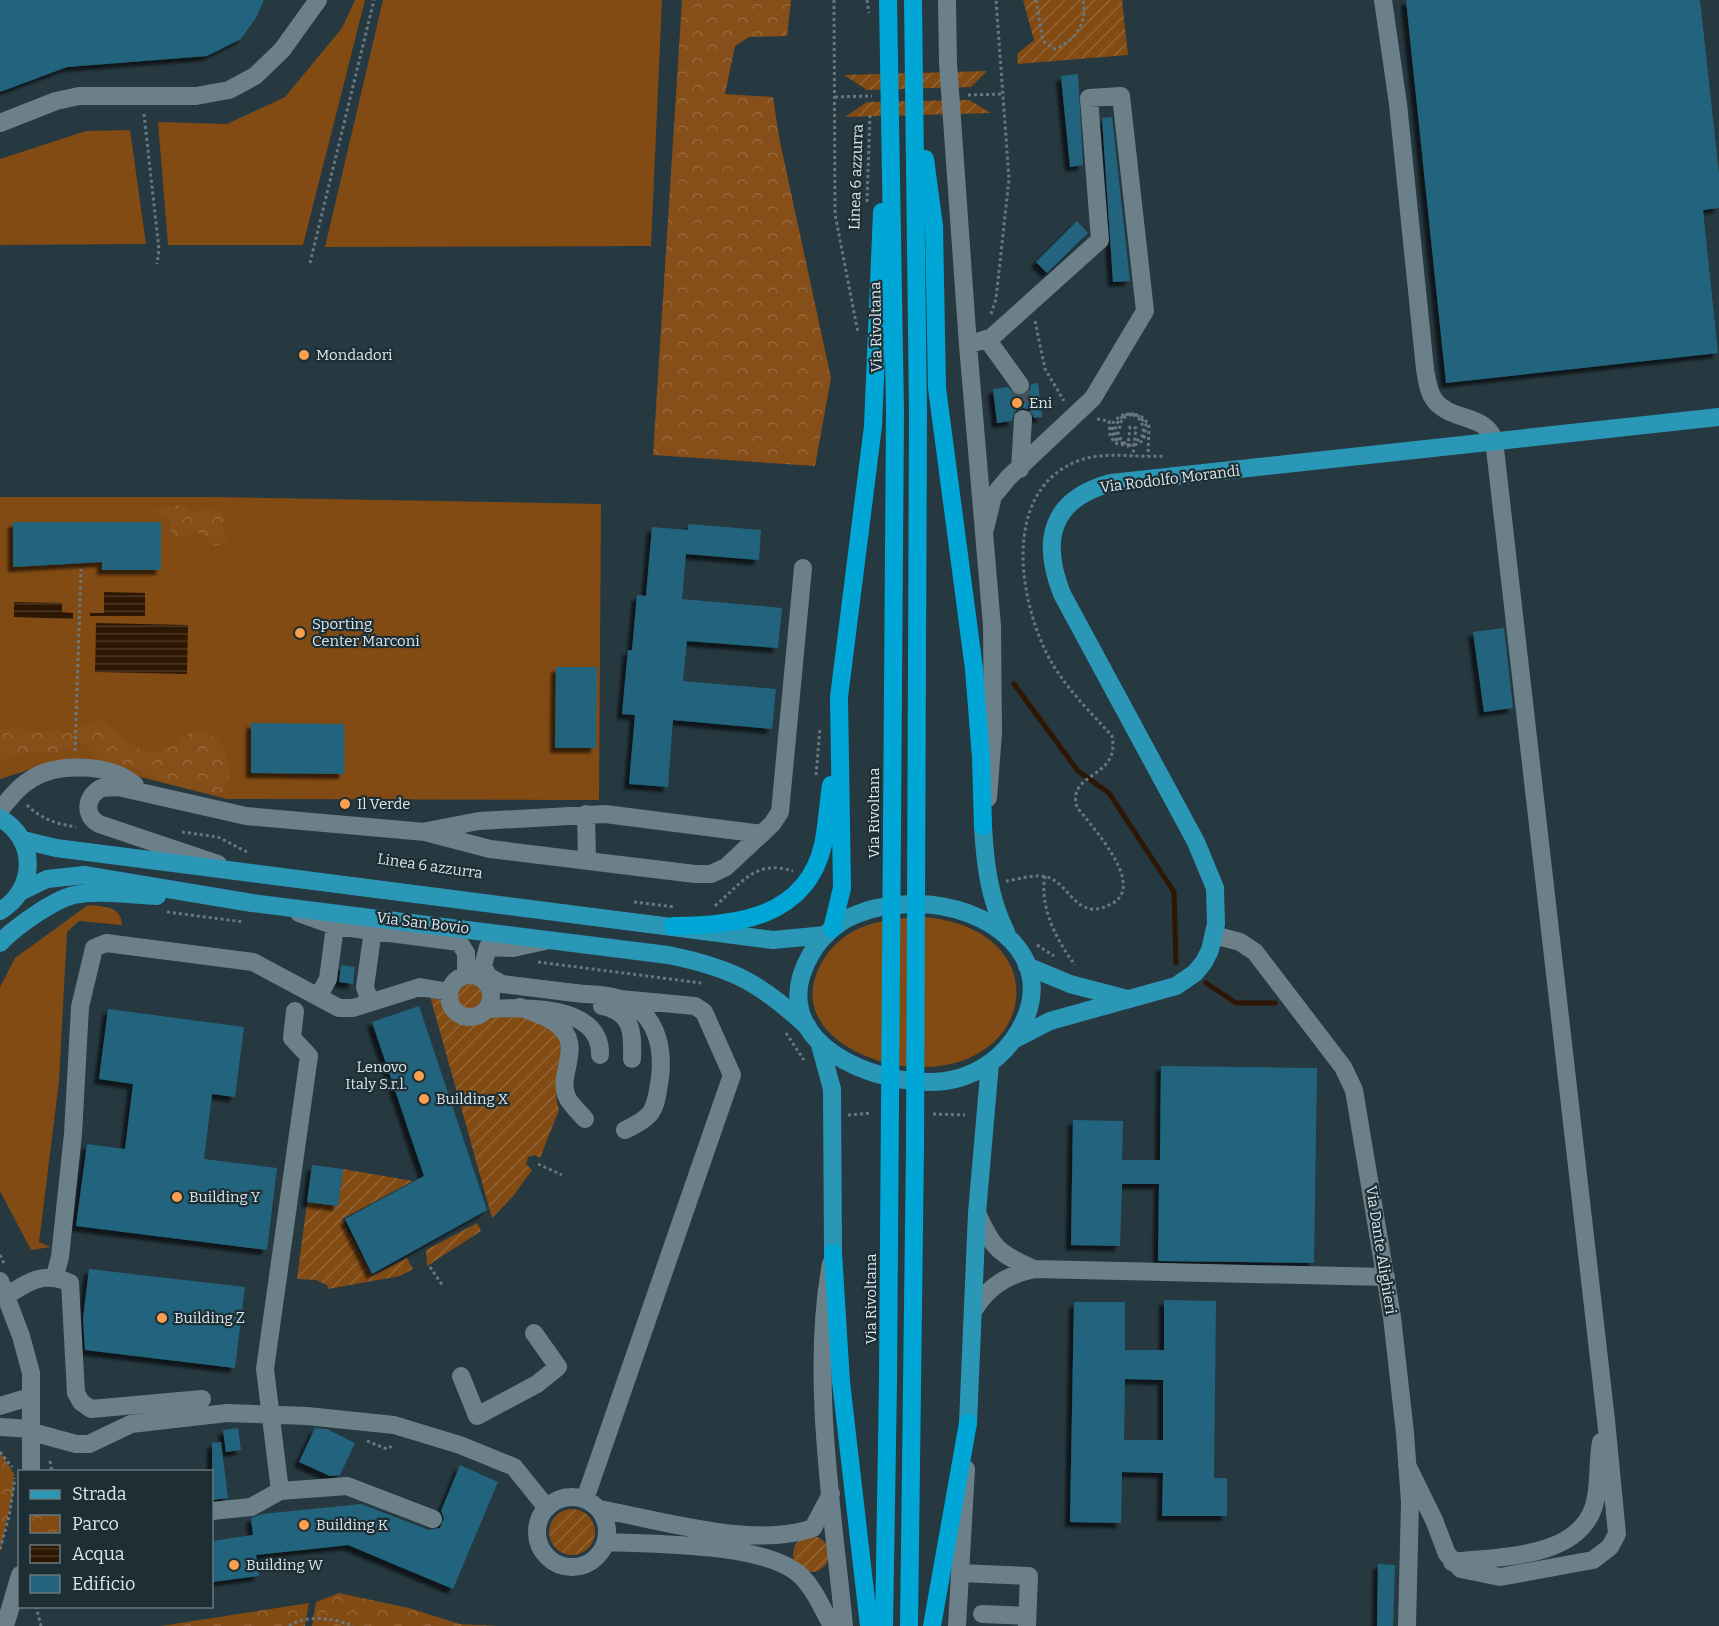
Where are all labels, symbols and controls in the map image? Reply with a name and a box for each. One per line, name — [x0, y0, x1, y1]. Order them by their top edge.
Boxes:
street label: Linea 6 azzurra — [845, 124, 867, 230]
street label: Via Rivoltana — [866, 281, 886, 373]
place label: Mondadori — [316, 346, 393, 364]
marker: Mondadori — [297, 348, 311, 362]
place label: Eni — [1029, 394, 1053, 412]
marker: Eni — [1010, 396, 1024, 410]
street label: Via Rodolfo Morandi — [1099, 461, 1242, 497]
place label: Sporting Center Marconi — [312, 615, 420, 650]
marker: Sporting Center Marconi — [293, 626, 307, 640]
street label: Via Rivoltana — [865, 768, 883, 858]
place label: Il Verde — [357, 795, 410, 813]
marker: Il Verde — [338, 797, 352, 811]
street label: Linea 6 azzurra — [376, 850, 484, 882]
street label: Via San Bovio — [376, 908, 470, 938]
place label: Lenovo Italy S.r.l. — [345, 1058, 407, 1093]
marker: Lenovo Italy S.r.l. — [412, 1069, 426, 1083]
place label: Building X — [436, 1090, 509, 1108]
marker: Building X — [417, 1092, 431, 1106]
street label: Via Dante Alighieri — [1362, 1184, 1400, 1316]
place label: Building Y — [189, 1188, 261, 1206]
marker: Building Y — [170, 1190, 184, 1204]
street label: Via Rivoltana — [862, 1254, 880, 1344]
place label: Building Z — [174, 1309, 245, 1327]
marker: Building Z — [155, 1311, 169, 1325]
legend — [18, 1470, 213, 1608]
text: Strada — [72, 1483, 127, 1505]
text: Parco — [72, 1513, 119, 1535]
place label: Building K — [316, 1516, 389, 1534]
marker: Building K — [297, 1518, 311, 1532]
text: Acqua — [72, 1543, 125, 1565]
place label: Building W — [246, 1556, 324, 1574]
marker: Building W — [227, 1558, 241, 1572]
text: Edificio — [72, 1573, 135, 1595]

